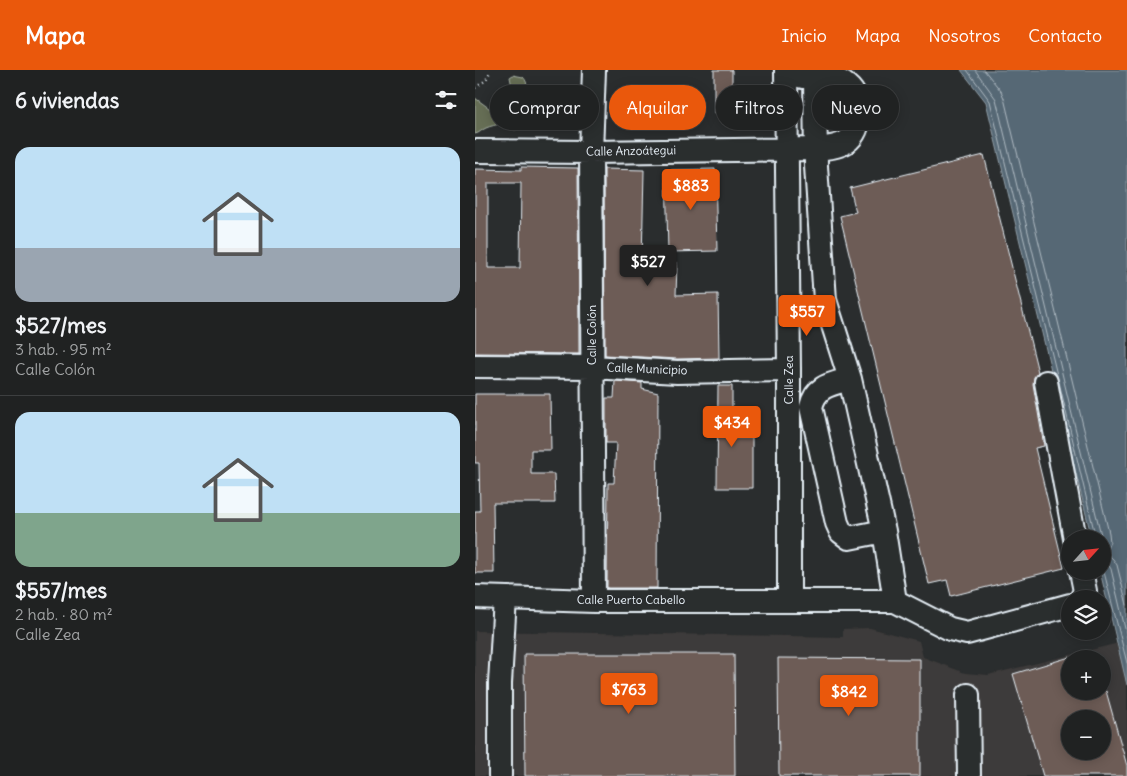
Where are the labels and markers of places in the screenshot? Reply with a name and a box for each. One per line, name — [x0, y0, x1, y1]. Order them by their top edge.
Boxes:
pin: $883 — [661, 168, 721, 211]
pin: $527 — [618, 244, 678, 287]
pin: $557 — [777, 294, 837, 337]
pin: $434 — [702, 406, 762, 448]
pin: $763 — [599, 672, 659, 715]
pin: $842 — [819, 674, 879, 717]

